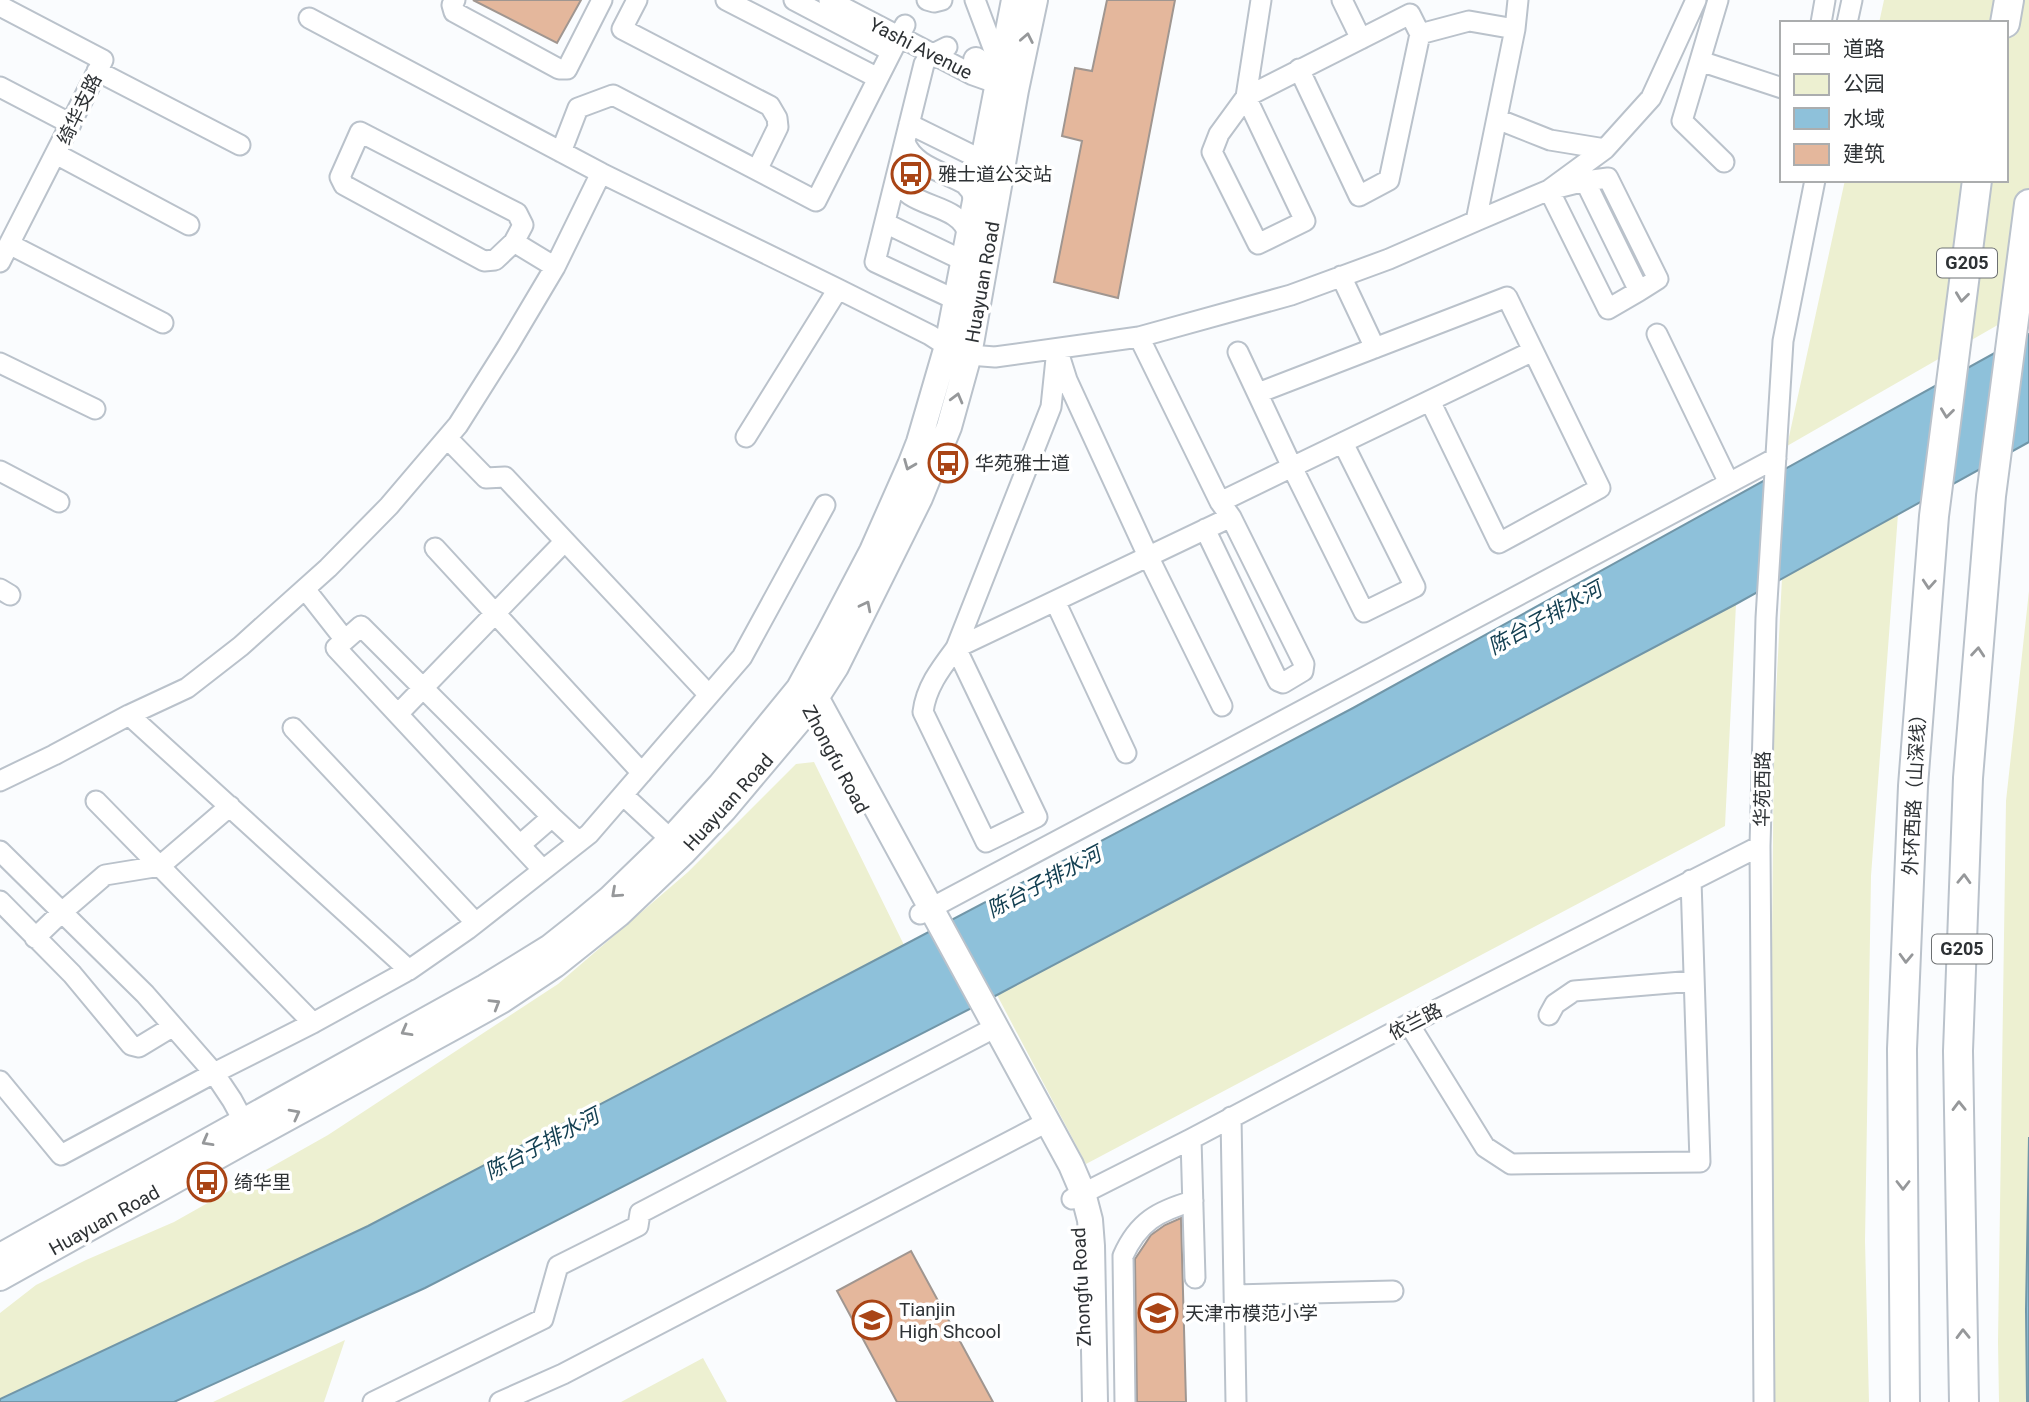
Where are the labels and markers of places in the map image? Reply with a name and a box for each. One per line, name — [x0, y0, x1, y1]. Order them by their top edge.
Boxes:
bus stop icon: 雅士道公交站 — [890, 153, 932, 195]
place label: 雅士道公交站 — [938, 163, 1052, 186]
bus stop icon: 华苑雅士道 — [927, 442, 969, 484]
place label: 华苑雅士道 — [975, 452, 1070, 475]
bus stop icon: 绮华里 — [186, 1161, 228, 1203]
place label: 绮华里 — [234, 1171, 291, 1194]
school or university icon: 天津市模范小学 — [1137, 1292, 1179, 1334]
place label: Tianjin High Shcool — [899, 1298, 1001, 1343]
school or university icon: Tianjin High Shcool — [851, 1299, 893, 1341]
place label: 天津市模范小学 — [1185, 1302, 1318, 1325]

